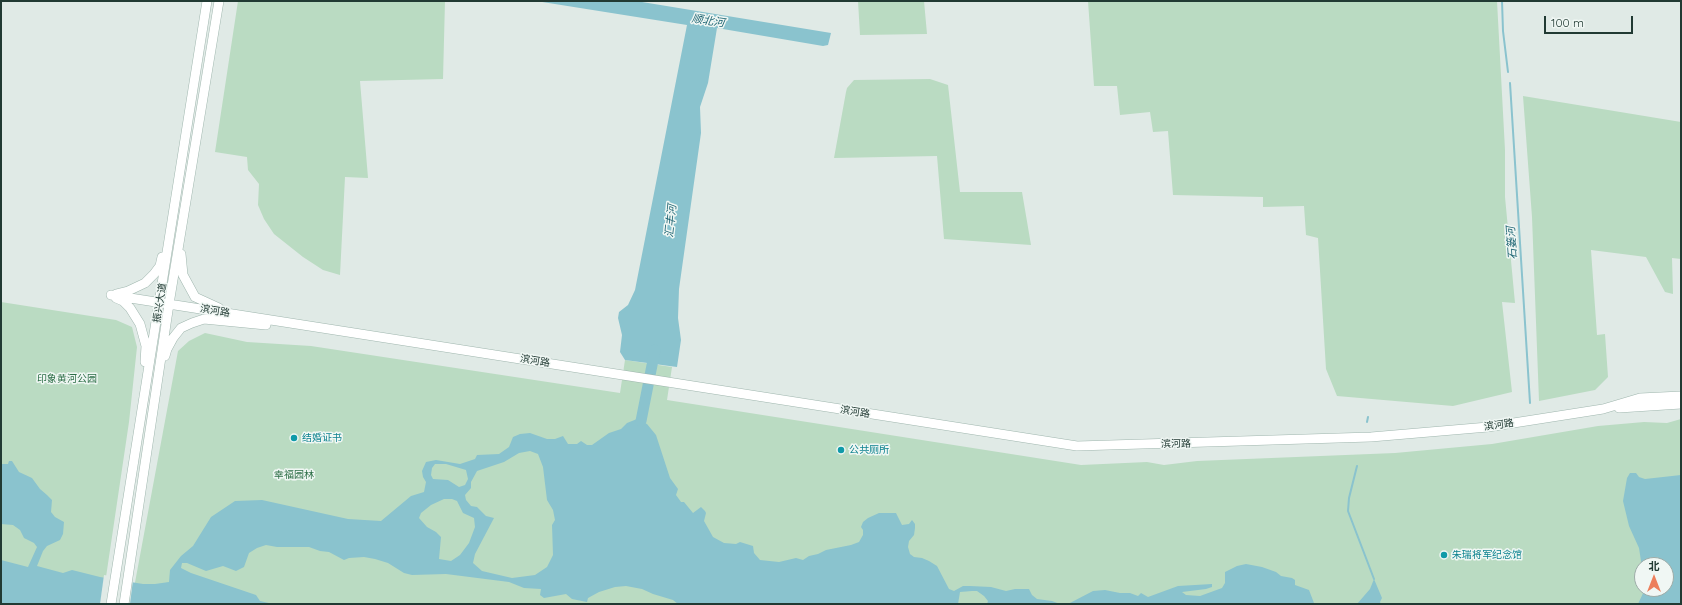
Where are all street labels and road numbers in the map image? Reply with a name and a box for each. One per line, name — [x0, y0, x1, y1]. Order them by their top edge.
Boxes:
street label: 振兴大道 — [151, 282, 169, 324]
street label: 滨河路 — [199, 303, 231, 319]
street label: 滨河路 — [519, 353, 551, 369]
street label: 滨河路 — [839, 404, 871, 420]
street label: 滨河路 — [1483, 417, 1515, 433]
street label: 滨河路 — [1161, 438, 1191, 450]

